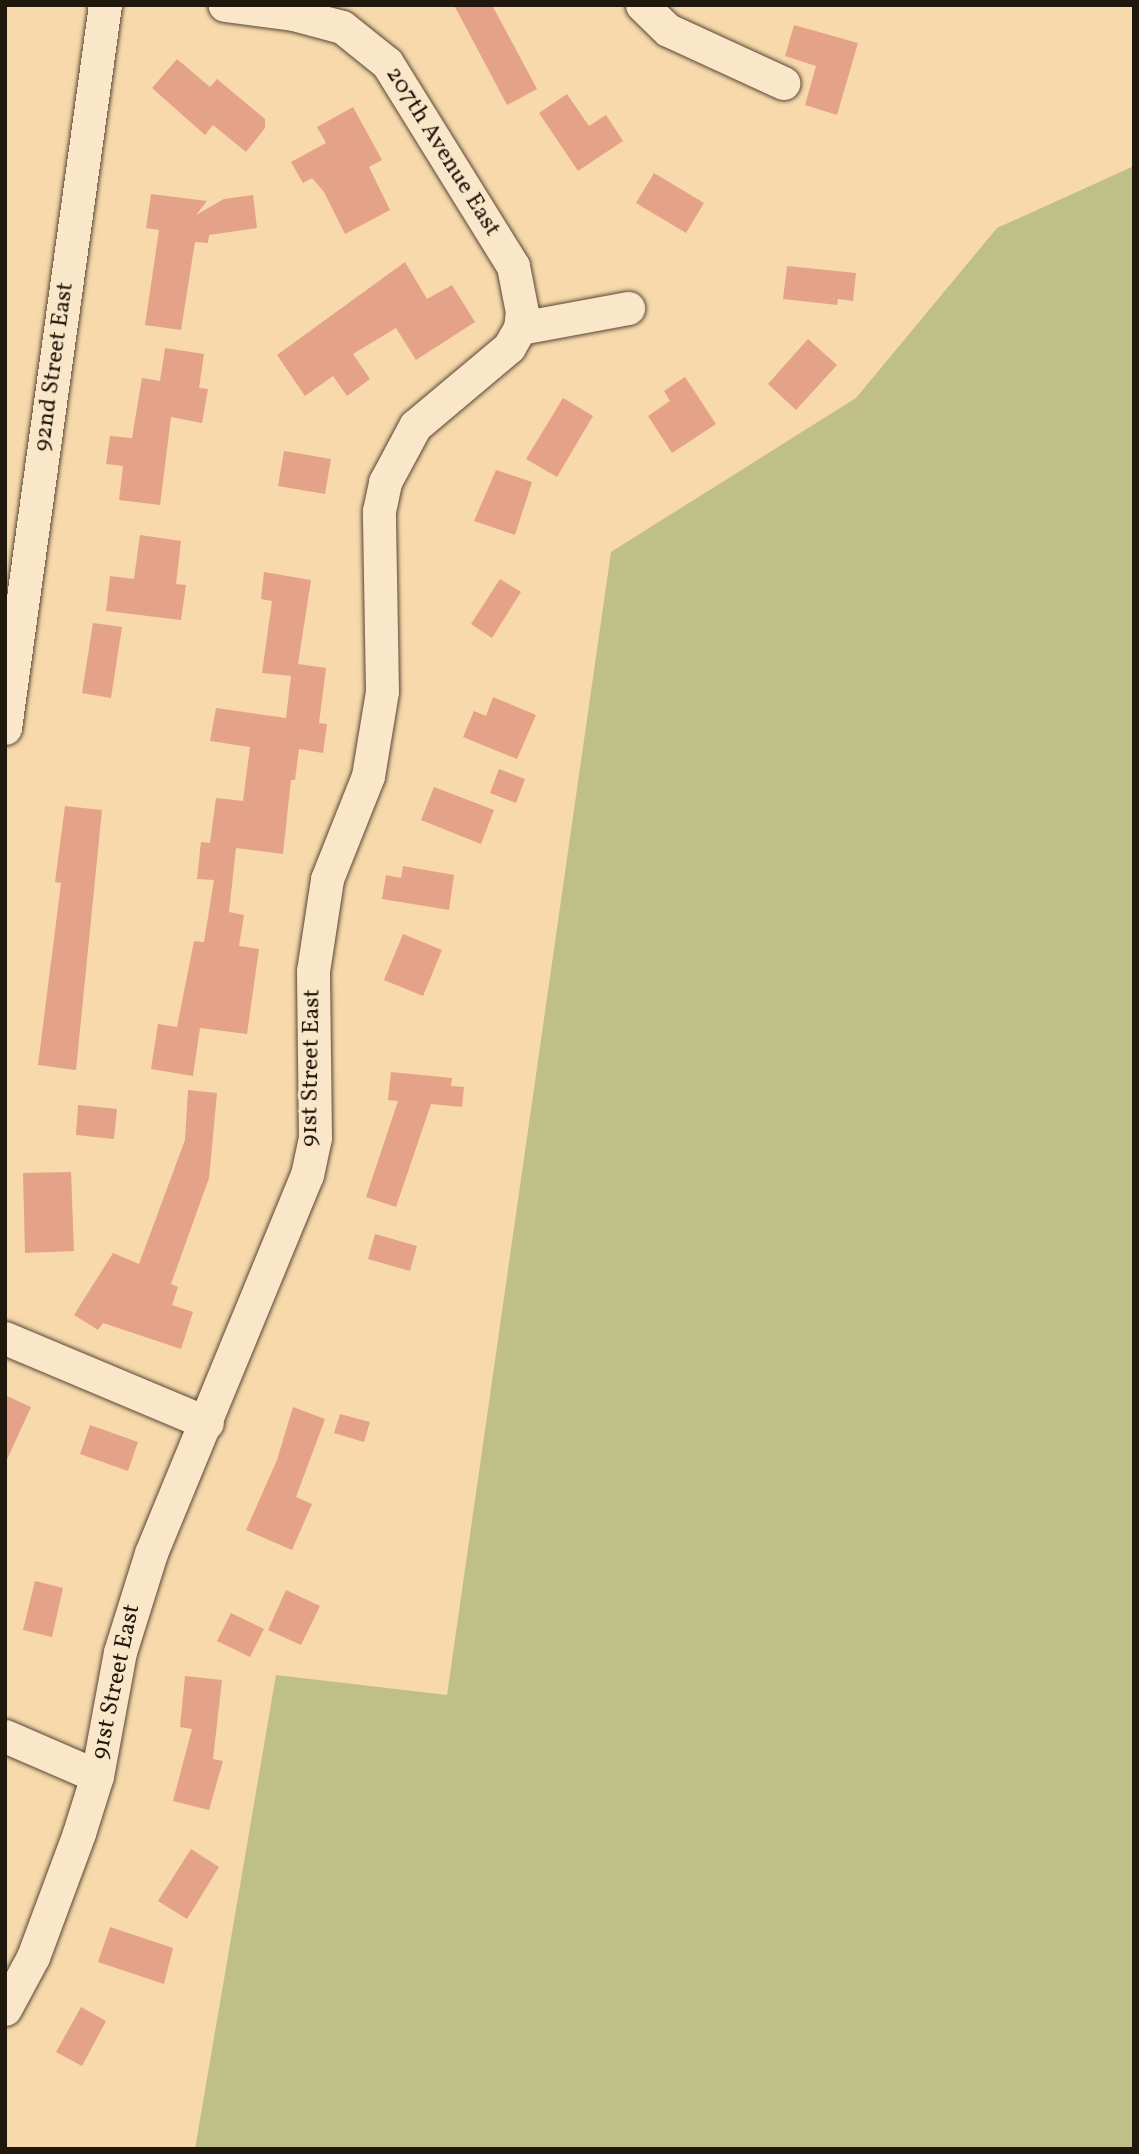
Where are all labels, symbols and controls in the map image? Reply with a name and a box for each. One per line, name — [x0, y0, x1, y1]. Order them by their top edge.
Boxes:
street label: 207th Avenue East — [378, 62, 506, 242]
street label: 92nd Street East — [29, 280, 81, 454]
street label: 91st Street East — [296, 989, 328, 1147]
street label: 91st Street East — [86, 1602, 148, 1762]

